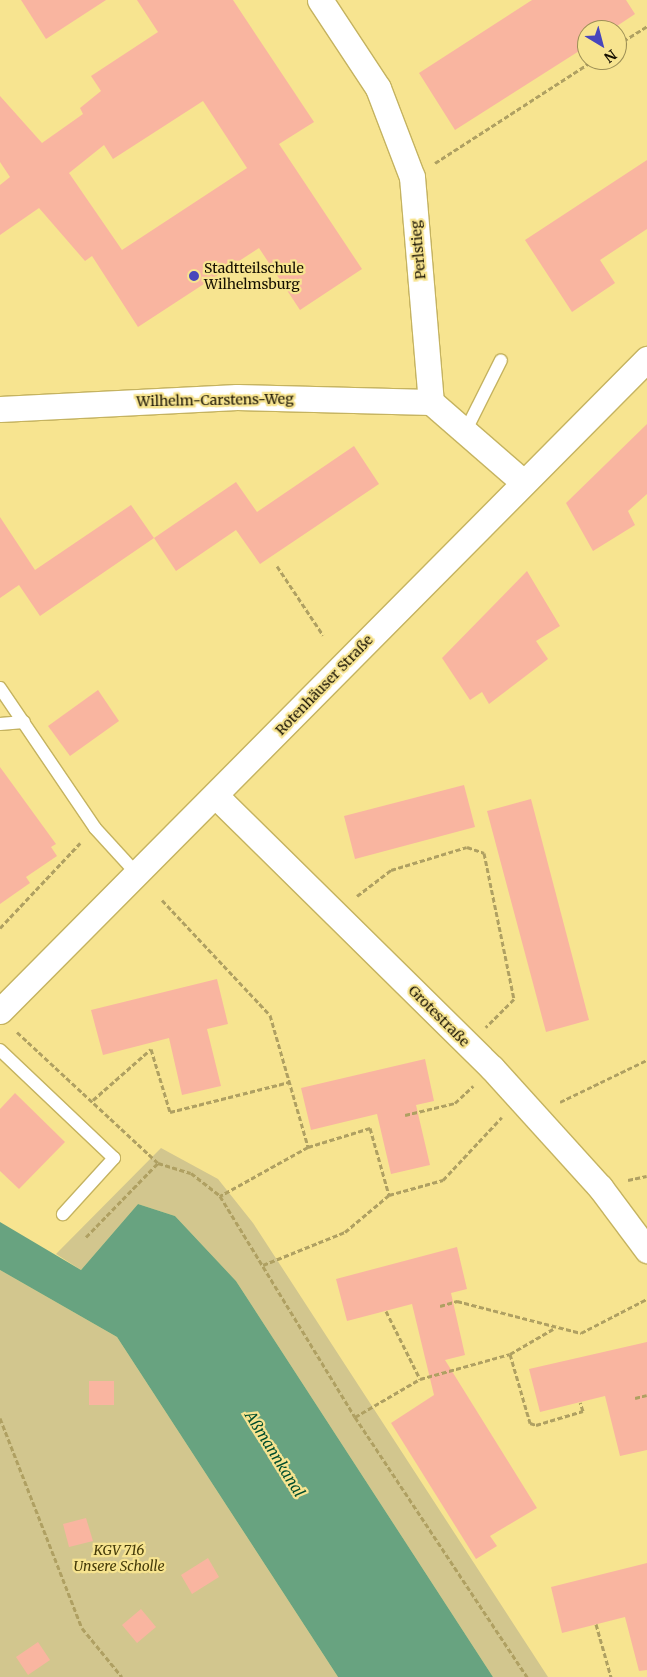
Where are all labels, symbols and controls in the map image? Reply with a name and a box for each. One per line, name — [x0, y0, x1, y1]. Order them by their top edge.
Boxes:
north arrow — [577, 20, 627, 70]
text: N — [601, 46, 620, 67]
street label: Perlstieg — [407, 220, 429, 280]
place label: Stadtteilschule Wilhelmsburg — [204, 260, 304, 292]
marker: Stadtteilschule Wilhelmsburg — [188, 270, 200, 282]
street label: Wilhelm-Carstens-Weg — [136, 390, 294, 410]
street label: Rotenhäuser Straße — [272, 631, 376, 739]
street label: Grotestraße — [405, 982, 473, 1050]
water label: Aßmannkanal — [241, 1408, 309, 1500]
park label: KGV 716 Unsere Scholle — [73, 1542, 165, 1574]

